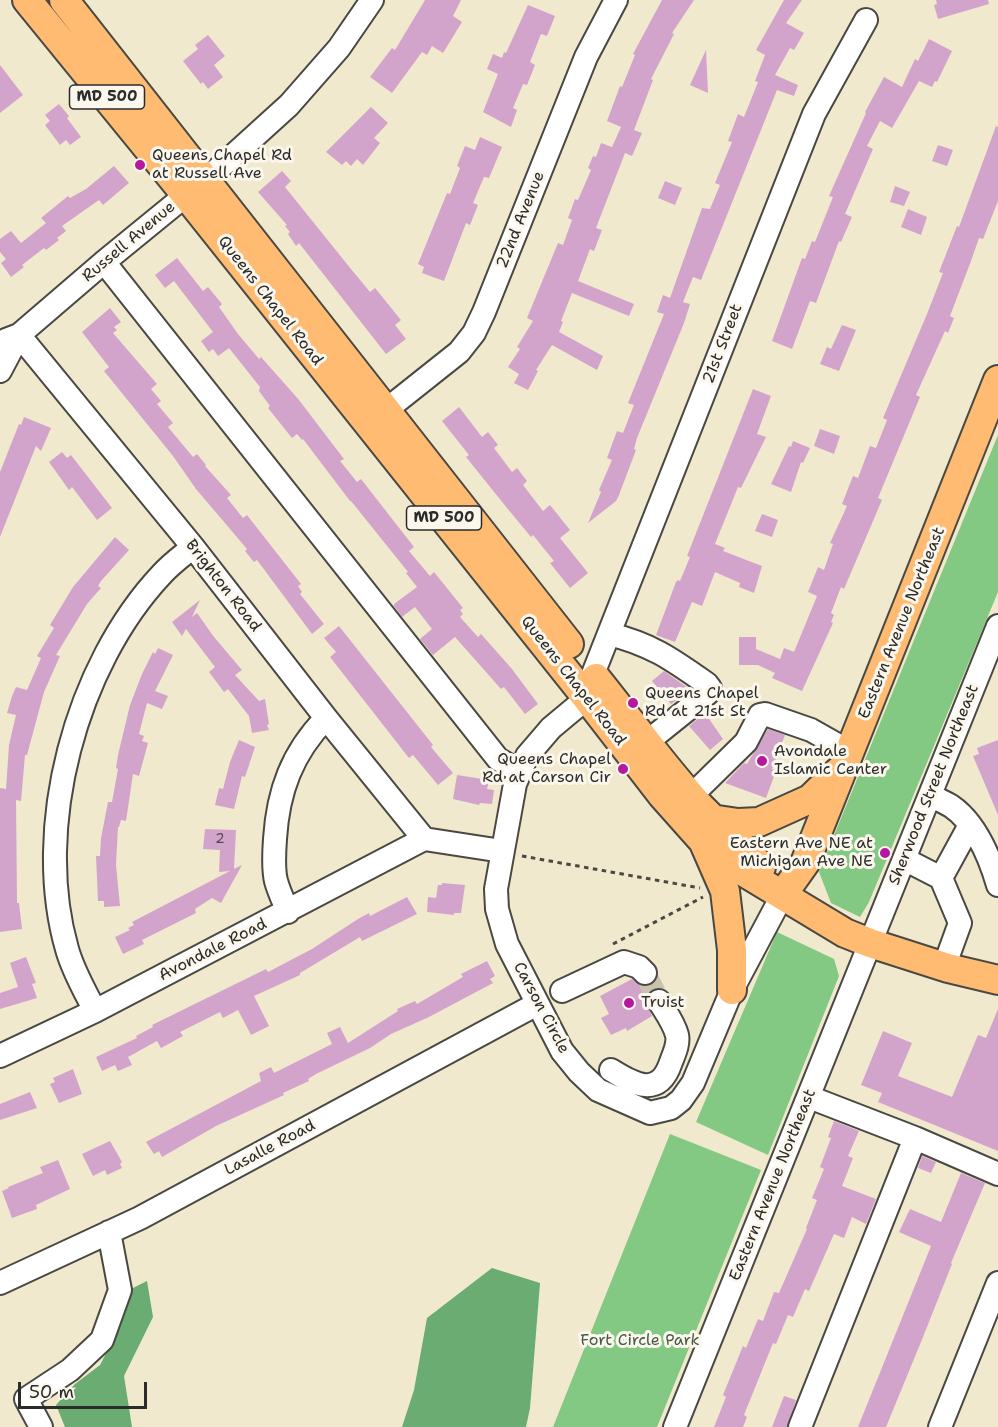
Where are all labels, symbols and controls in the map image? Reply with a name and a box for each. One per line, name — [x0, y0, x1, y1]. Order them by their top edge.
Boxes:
road number: MD 500 — [70, 85, 144, 109]
place label: Queens Chapel Rd at Russell Ave — [152, 146, 292, 184]
marker: Queens Chapel Rd at Russell Ave — [133, 158, 147, 172]
street label: 22nd Avenue — [493, 169, 549, 271]
street label: Russell Avenue — [79, 198, 179, 286]
street label: Queens Chapel Road — [213, 232, 327, 370]
street label: 21st Street — [699, 302, 747, 386]
road number: MD 500 — [406, 506, 482, 530]
street label: Eastern Avenue Northeast — [855, 524, 949, 722]
street label: Brighton Road — [181, 536, 265, 636]
street label: Queens Chapel Road — [516, 612, 630, 750]
street label: Sherwood Street Northeast — [885, 682, 983, 888]
place label: Queens Chapel Rd at 21st St — [645, 684, 759, 722]
marker: Queens Chapel Rd at 21st St — [626, 696, 640, 710]
place label: Avondale Islamic Center — [774, 742, 887, 780]
place label: Queens Chapel Rd at Carson Cir — [482, 750, 611, 788]
marker: Avondale Islamic Center — [755, 754, 769, 768]
marker: Queens Chapel Rd at Carson Cir — [616, 762, 630, 776]
house number: 2 — [215, 831, 225, 847]
place label: Eastern Ave NE at Michigan Ave NE — [730, 834, 873, 872]
marker: Eastern Ave NE at Michigan Ave NE — [878, 846, 892, 860]
street label: Avondale Road — [156, 915, 270, 985]
street label: Carson Circle — [509, 959, 573, 1057]
place label: Truist — [641, 993, 685, 1013]
marker: Truist — [622, 996, 636, 1010]
street label: Eastern Avenue Northeast — [726, 1086, 820, 1284]
street label: Lasalle Road — [221, 1116, 319, 1180]
park label: Fort Circle Park — [580, 1331, 700, 1351]
scale bar — [21, 1370, 150, 1408]
text: 50 m — [29, 1380, 74, 1404]

